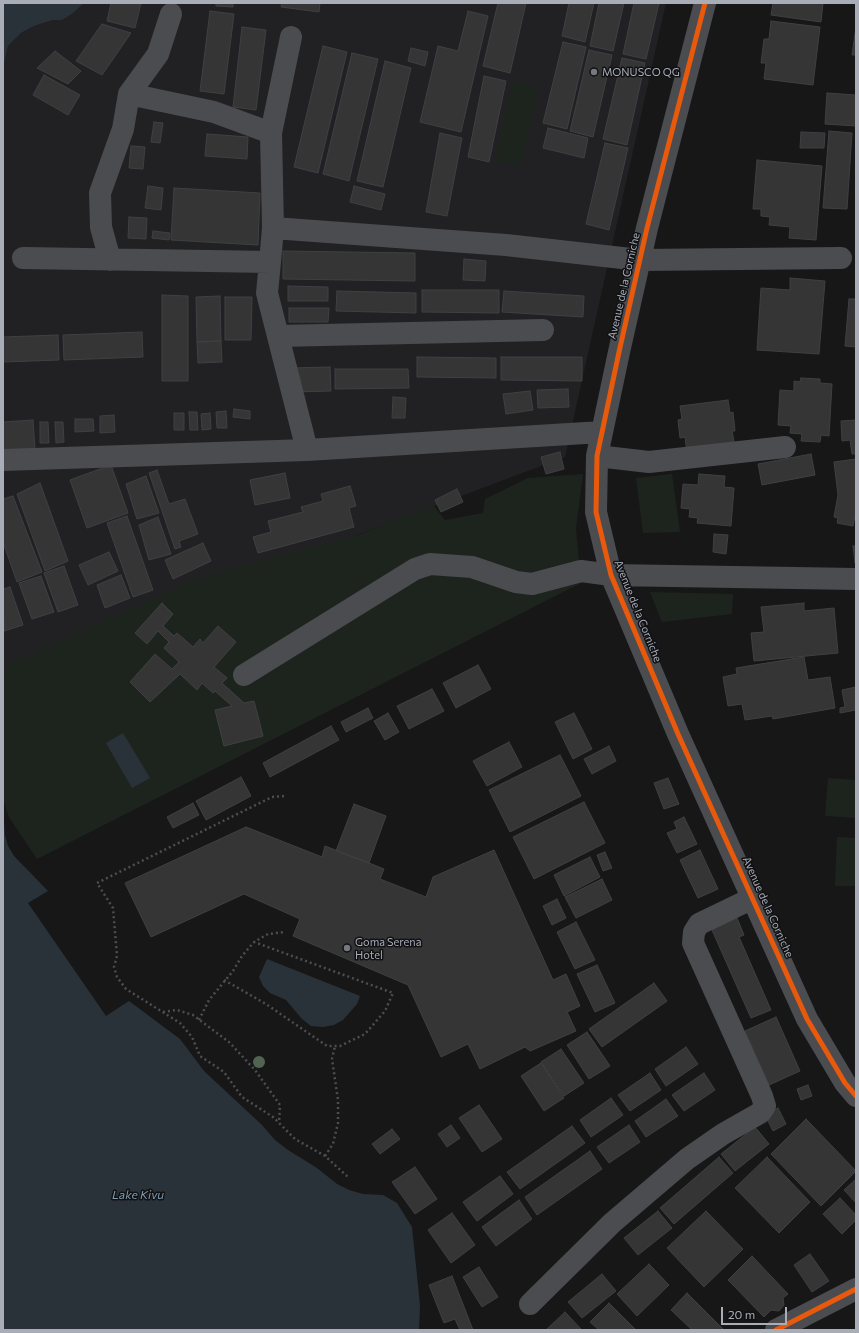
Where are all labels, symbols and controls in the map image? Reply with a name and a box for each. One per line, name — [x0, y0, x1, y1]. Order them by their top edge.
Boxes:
place label: MONUSCO QG — [602, 65, 680, 79]
marker: MONUSCO QG — [589, 67, 599, 77]
street label: Avenue de la Corniche — [605, 231, 643, 341]
street label: Avenue de la Corniche — [611, 558, 665, 664]
street label: Avenue de la Corniche — [740, 855, 796, 959]
place label: Goma Serena Hotel — [355, 935, 421, 961]
marker: Goma Serena Hotel — [342, 943, 352, 953]
water label: Lake Kivu — [112, 1188, 164, 1202]
scale bar — [723, 1299, 789, 1325]
text: 20 m — [728, 1307, 755, 1321]

